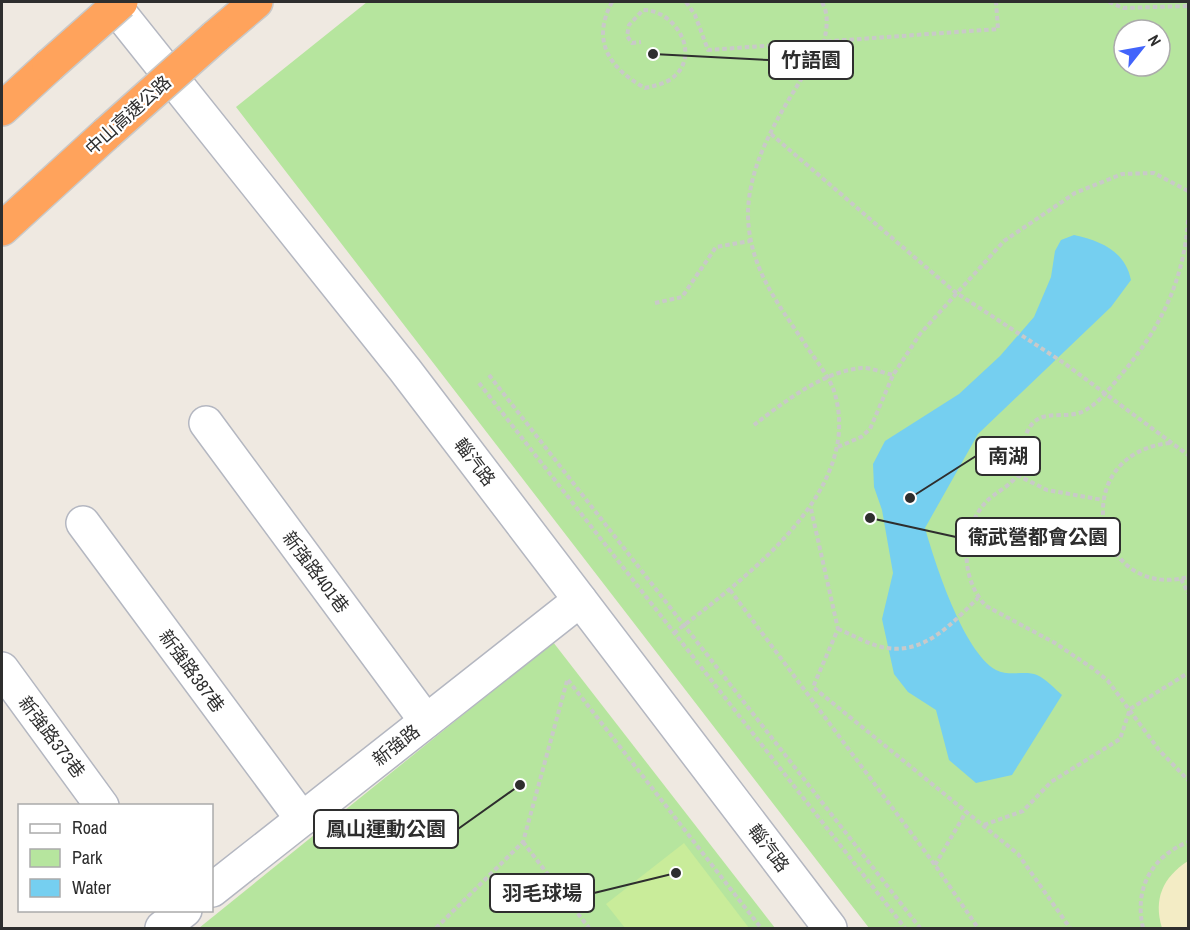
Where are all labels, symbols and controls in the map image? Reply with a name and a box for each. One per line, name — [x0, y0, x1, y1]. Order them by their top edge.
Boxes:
north arrow — [1112, 18, 1172, 78]
text: N — [1143, 31, 1167, 50]
callout: 竹語園 — [769, 41, 853, 79]
text: 竹語園 — [781, 46, 841, 73]
street label: 中山高速公路 — [80, 70, 176, 160]
street label: 輜汽路 — [449, 433, 501, 491]
callout: 南湖 — [976, 437, 1040, 475]
text: 南湖 — [988, 442, 1028, 469]
callout: 衛武營都會公園 — [956, 518, 1120, 556]
text: 衛武營都會公園 — [968, 523, 1108, 550]
street label: 新強路401巷 — [277, 526, 355, 618]
street label: 新強路387巷 — [153, 625, 231, 717]
street label: 新強路373巷 — [13, 691, 91, 783]
street label: 新強路 — [367, 719, 425, 771]
legend — [18, 804, 213, 912]
callout: 鳳山運動公園 — [314, 810, 458, 848]
text: Road — [72, 815, 107, 840]
text: 鳳山運動公園 — [326, 815, 446, 842]
street label: 輜汽路 — [743, 819, 795, 877]
text: Park — [72, 845, 103, 870]
callout: 羽毛球場 — [490, 874, 594, 912]
text: Water — [72, 875, 111, 900]
text: 羽毛球場 — [502, 879, 582, 906]

